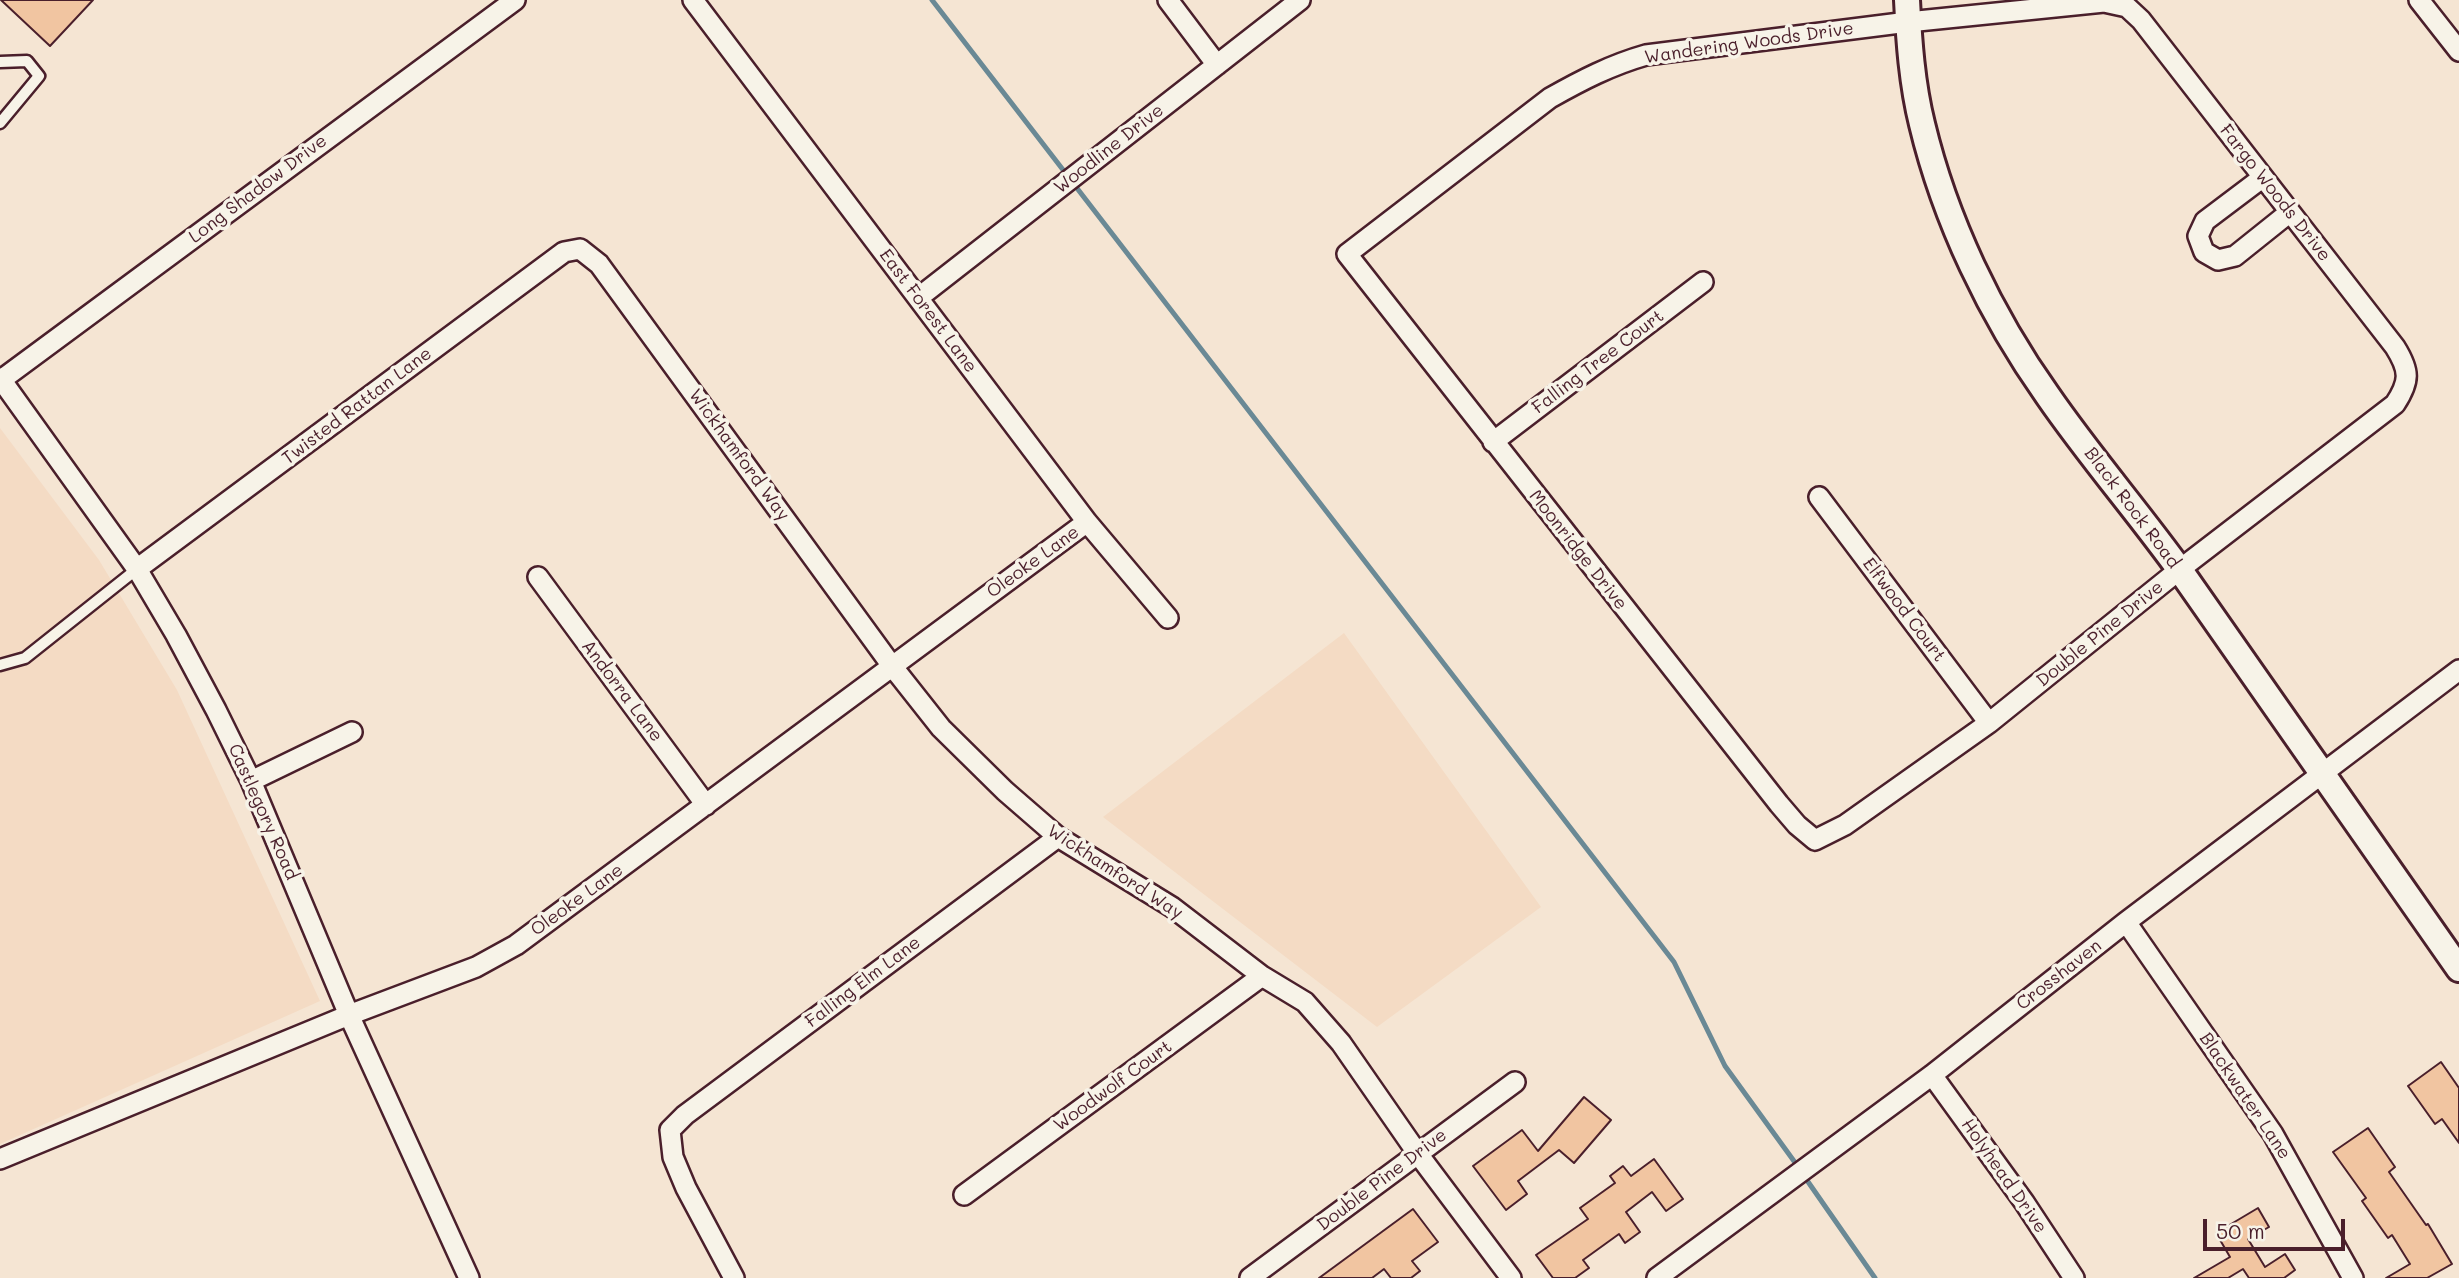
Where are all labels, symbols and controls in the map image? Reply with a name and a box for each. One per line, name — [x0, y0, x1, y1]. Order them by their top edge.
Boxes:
street label: Wandering Woods Drive — [1643, 18, 1855, 68]
street label: Woodline Drive — [1050, 100, 1168, 198]
street label: Fargo Woods Drive — [2215, 120, 2335, 266]
street label: Long Shadow Drive — [185, 130, 331, 248]
street label: East Forest Lane — [875, 245, 981, 377]
street label: Falling Tree Court — [1528, 305, 1668, 419]
street label: Twisted Rattan Lane — [278, 343, 436, 469]
street label: Wickhamford Way — [684, 385, 794, 525]
street label: Black Rock Road — [2080, 443, 2184, 573]
street label: Moonridge Drive — [1524, 486, 1632, 614]
street label: Oleoke Lane — [983, 521, 1083, 603]
street label: Elfwood Court — [1858, 554, 1950, 666]
street label: Double Pine Drive — [2032, 576, 2168, 692]
street label: Andorra Lane — [577, 636, 667, 746]
street label: Castlegory Road — [223, 741, 303, 883]
street label: Wickhamford Way — [1043, 820, 1187, 924]
street label: Oleoke Lane — [527, 859, 627, 941]
street label: Falling Elm Lane — [801, 932, 925, 1032]
street label: Crosshaven — [2012, 935, 2106, 1015]
street label: Blackwater Lane — [2195, 1029, 2295, 1163]
street label: Woodwolf Court — [1050, 1036, 1176, 1136]
street label: Holyhead Drive — [1957, 1115, 2051, 1237]
street label: Double Pine Drive — [1313, 1124, 1451, 1236]
scale bar — [2207, 1204, 2349, 1248]
text: 50 m — [2216, 1217, 2265, 1244]

